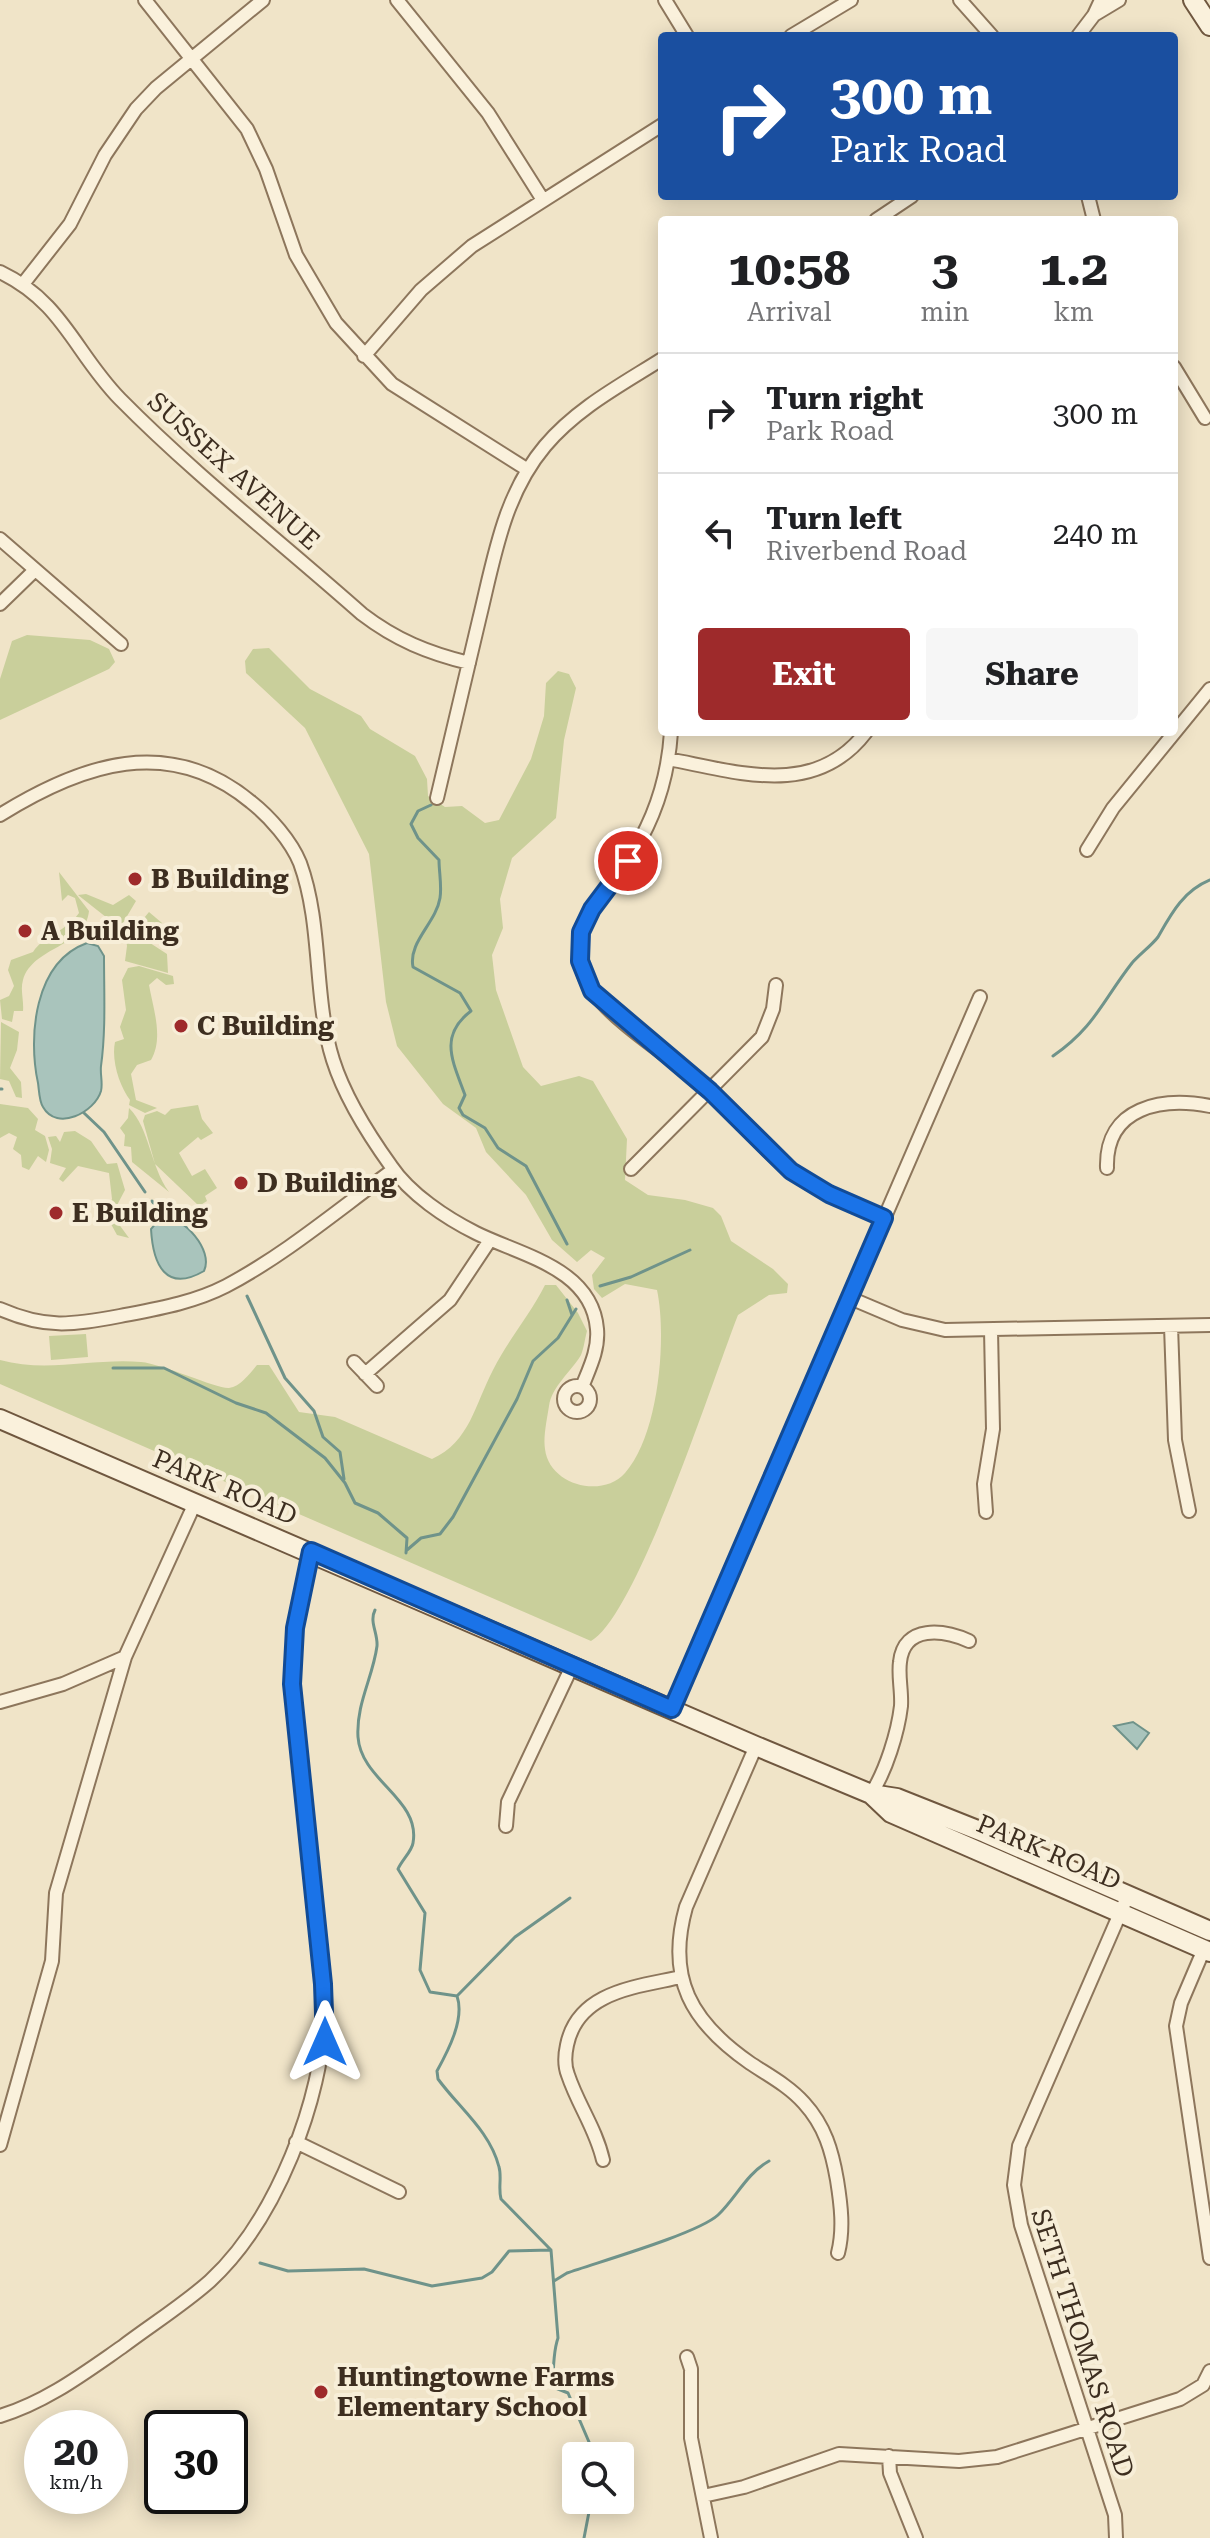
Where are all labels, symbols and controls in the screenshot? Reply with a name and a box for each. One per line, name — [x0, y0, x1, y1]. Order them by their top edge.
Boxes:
text: 300 m — [830, 62, 992, 128]
icon: right — [698, 64, 802, 168]
text: Park Road — [830, 129, 1007, 171]
text: 10:58 — [728, 241, 851, 297]
text: 3 — [931, 241, 958, 297]
text: 1.2 — [1039, 241, 1108, 297]
text: Arrival — [747, 297, 831, 327]
text: min — [920, 297, 969, 327]
text: km — [1054, 297, 1094, 327]
text: Turn right — [766, 381, 923, 416]
street label: SUSSEX AVENUE — [142, 386, 326, 556]
icon: right — [698, 391, 742, 435]
text: 300 m — [1053, 396, 1138, 431]
text: Park Road — [766, 416, 894, 446]
text: Turn left — [766, 501, 902, 536]
icon: left — [698, 511, 742, 555]
text: 240 m — [1053, 516, 1138, 551]
text: Riverbend Road — [766, 536, 967, 566]
button: Exit — [698, 628, 910, 720]
button: Share — [926, 628, 1138, 720]
pin — [594, 827, 662, 895]
icon: arrive — [606, 839, 650, 883]
place label: B Building — [151, 864, 289, 894]
marker: B Building — [126, 870, 144, 888]
place label: A Building — [41, 916, 179, 946]
marker: A Building — [16, 922, 34, 940]
place label: C Building — [197, 1011, 334, 1041]
marker: C Building — [172, 1017, 190, 1035]
place label: D Building — [257, 1168, 397, 1198]
marker: D Building — [232, 1174, 250, 1192]
place label: E Building — [72, 1198, 208, 1228]
marker: E Building — [47, 1204, 65, 1222]
street label: PARK ROAD — [148, 1443, 302, 1531]
street label: PARK ROAD — [972, 1808, 1126, 1896]
position arrow — [283, 2000, 367, 2084]
street label: SETH THOMAS ROAD — [1025, 2205, 1141, 2481]
place label: Huntingtowne Farms Elementary School — [337, 2362, 615, 2422]
marker: Huntingtowne Farms Elementary School — [312, 2383, 330, 2401]
speed limit sign: 30 — [144, 2410, 248, 2514]
text: 20 — [54, 2428, 98, 2475]
map controls — [562, 2442, 634, 2514]
button: search — [562, 2442, 634, 2514]
text: km/h — [49, 2470, 103, 2494]

